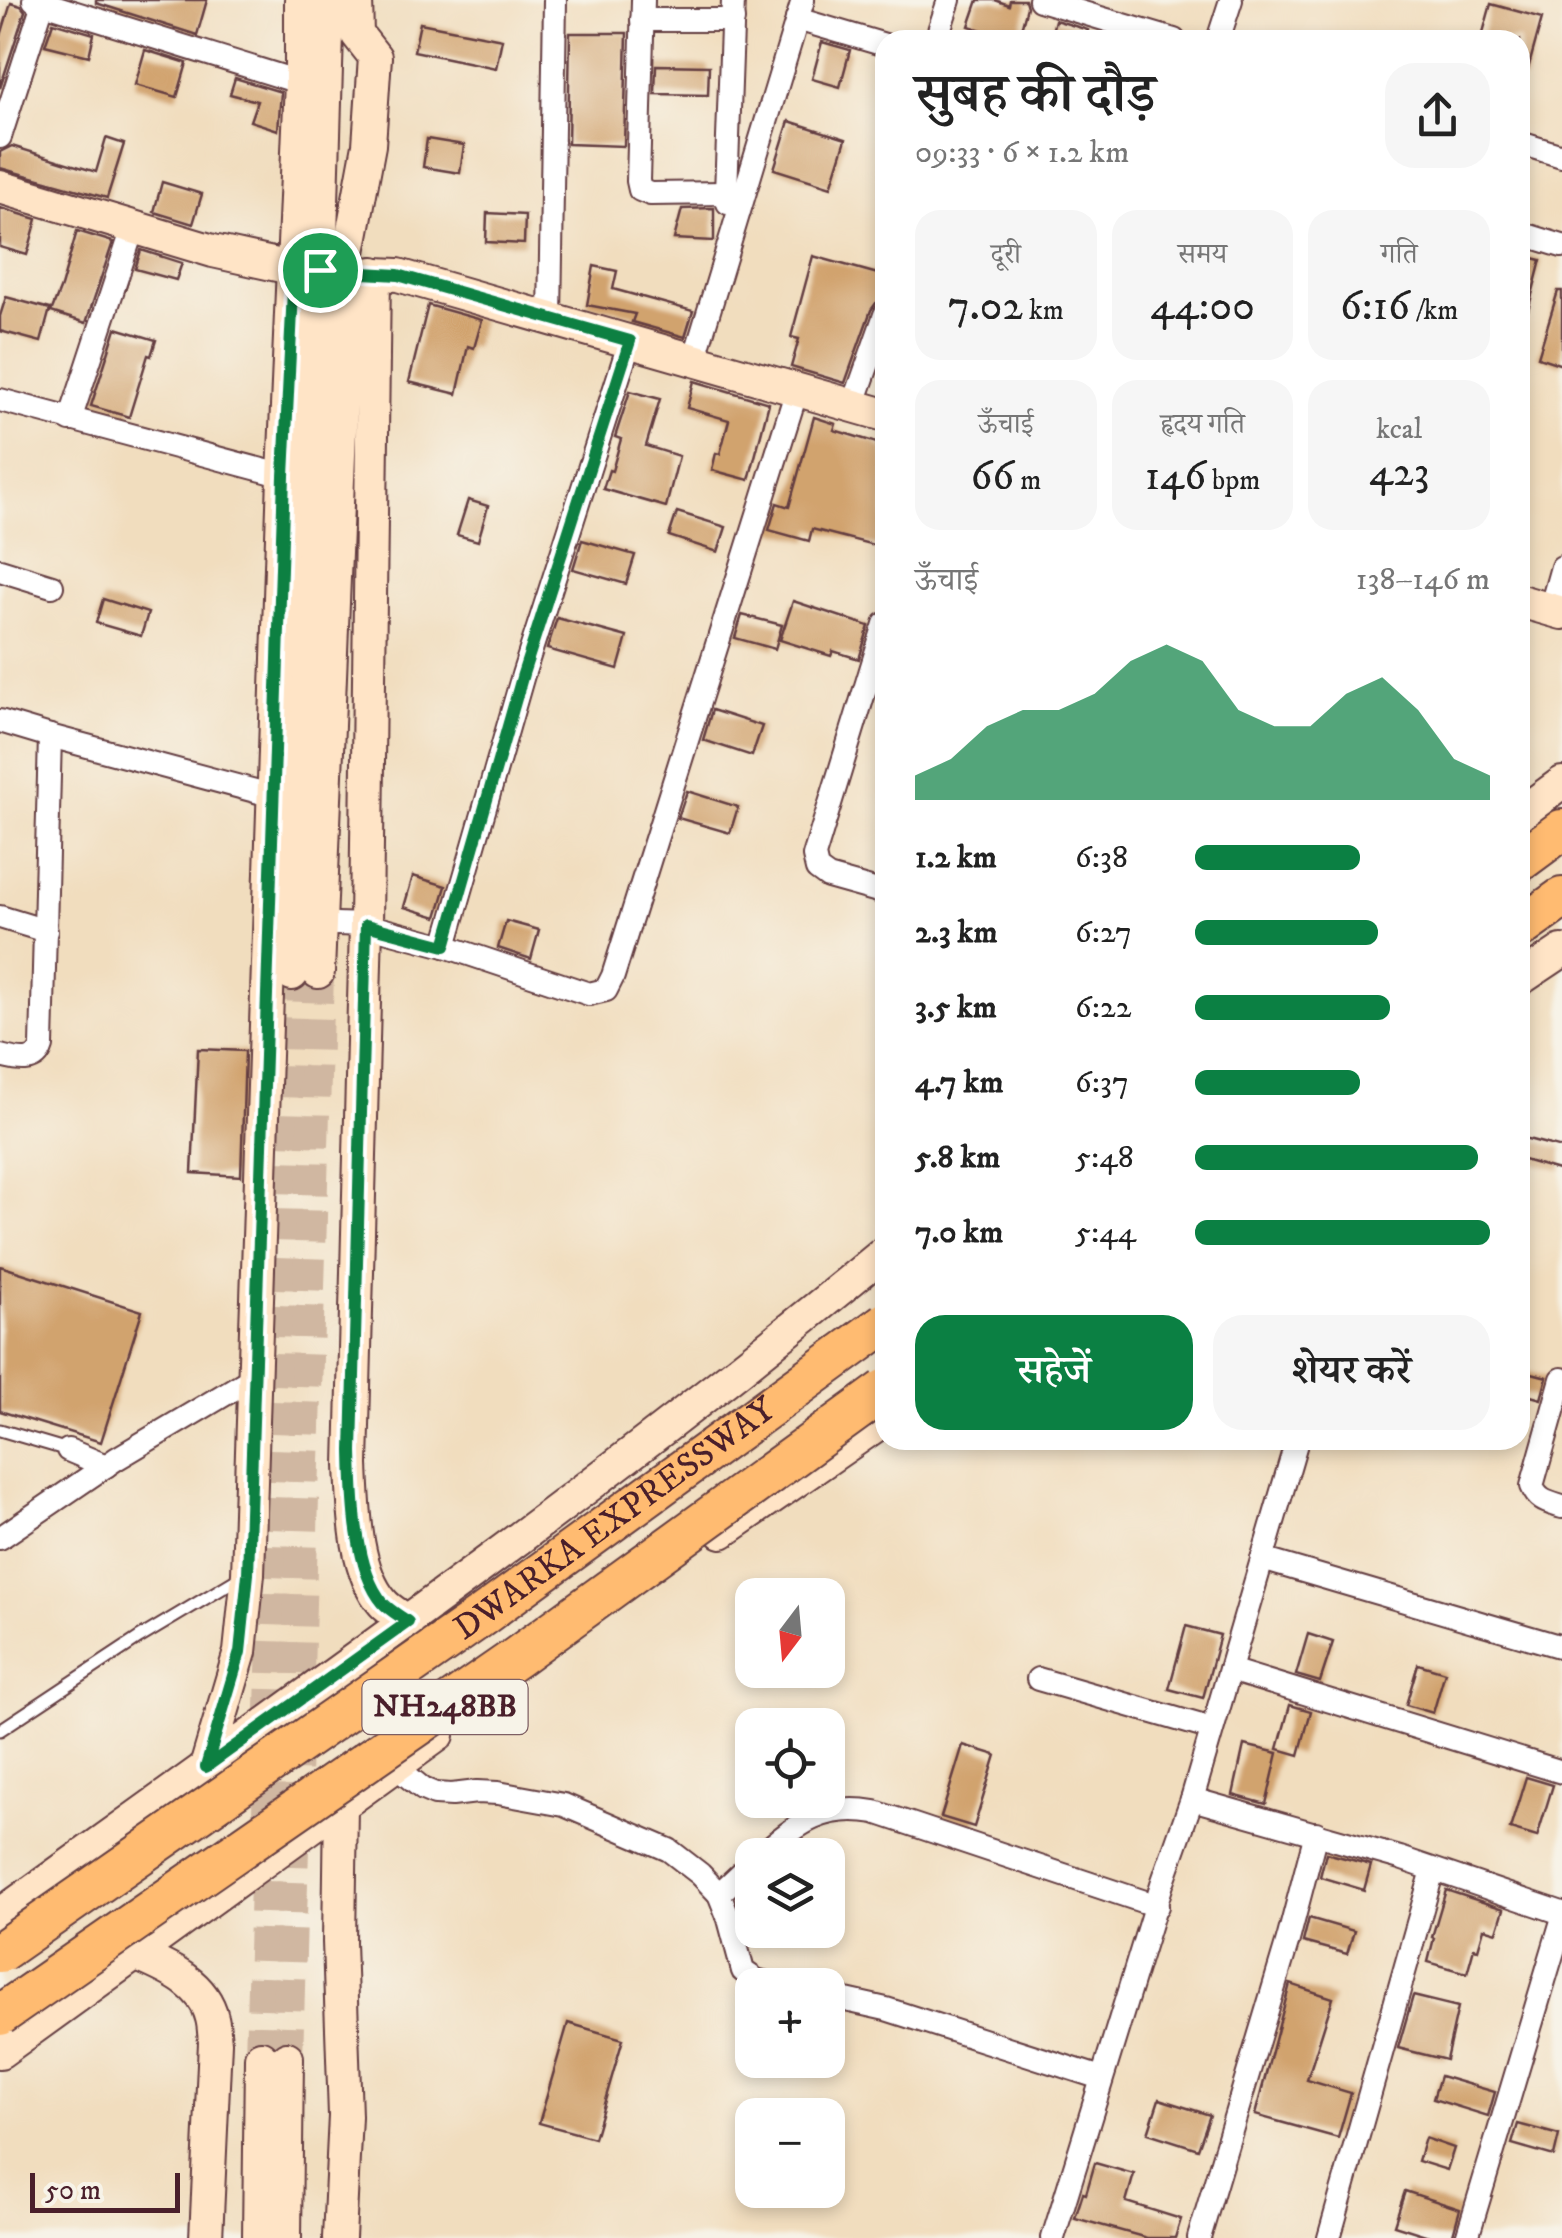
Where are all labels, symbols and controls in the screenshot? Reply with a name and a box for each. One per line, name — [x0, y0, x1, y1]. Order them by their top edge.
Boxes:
text: सुबह की दौड़ — [915, 61, 1155, 130]
button: share — [1385, 63, 1490, 168]
text: 09:33 · 6 × 1.2 km — [915, 133, 1129, 173]
pin — [278, 228, 363, 313]
text: दूरी — [991, 237, 1021, 272]
text: समय — [1178, 237, 1227, 272]
text: गति — [1381, 237, 1417, 272]
icon: arrive — [293, 243, 348, 298]
text: 7.02 — [948, 281, 1023, 333]
text: 44:00 — [1150, 281, 1255, 333]
text: 6:16 — [1340, 281, 1410, 333]
text: km — [1023, 293, 1064, 328]
text: /km — [1410, 293, 1458, 328]
text: ऊँचाई — [978, 407, 1033, 442]
text: हृदय गति — [1160, 407, 1245, 442]
text: kcal — [1376, 412, 1422, 447]
text: 423 — [1369, 447, 1429, 499]
text: 66 — [970, 451, 1014, 503]
text: 146 — [1145, 451, 1206, 503]
text: m — [1014, 463, 1041, 498]
text: bpm — [1206, 463, 1260, 498]
text: 138–146 m — [1356, 560, 1490, 600]
text: ऊँचाई — [915, 561, 978, 601]
text: 1.2 km — [915, 838, 997, 878]
text: 6:38 — [1075, 838, 1128, 878]
text: 2.3 km — [915, 913, 997, 953]
text: 6:27 — [1075, 913, 1132, 953]
text: 3.5 km — [915, 988, 997, 1028]
text: 6:22 — [1075, 988, 1131, 1028]
text: 4.7 km — [915, 1063, 1003, 1103]
text: 6:37 — [1075, 1063, 1129, 1103]
text: 5.8 km — [915, 1138, 1000, 1178]
text: 5:48 — [1075, 1138, 1134, 1178]
text: 7.0 km — [915, 1213, 1003, 1253]
text: 5:44 — [1075, 1213, 1136, 1253]
button: सहेजें — [915, 1315, 1193, 1430]
button: शेयर करें — [1213, 1315, 1490, 1430]
street label: DWARKA EXPRESSWAY — [446, 1387, 785, 1651]
north arrow — [735, 1578, 845, 1688]
map controls — [735, 1578, 845, 2208]
road number: NH248BB — [362, 1680, 528, 1734]
button: locate — [735, 1708, 845, 1818]
button: layers — [735, 1838, 845, 1948]
button: + — [735, 1968, 845, 2078]
button: − — [735, 2098, 845, 2208]
scale bar — [30, 2168, 180, 2212]
text: 50 m — [45, 2173, 101, 2208]

